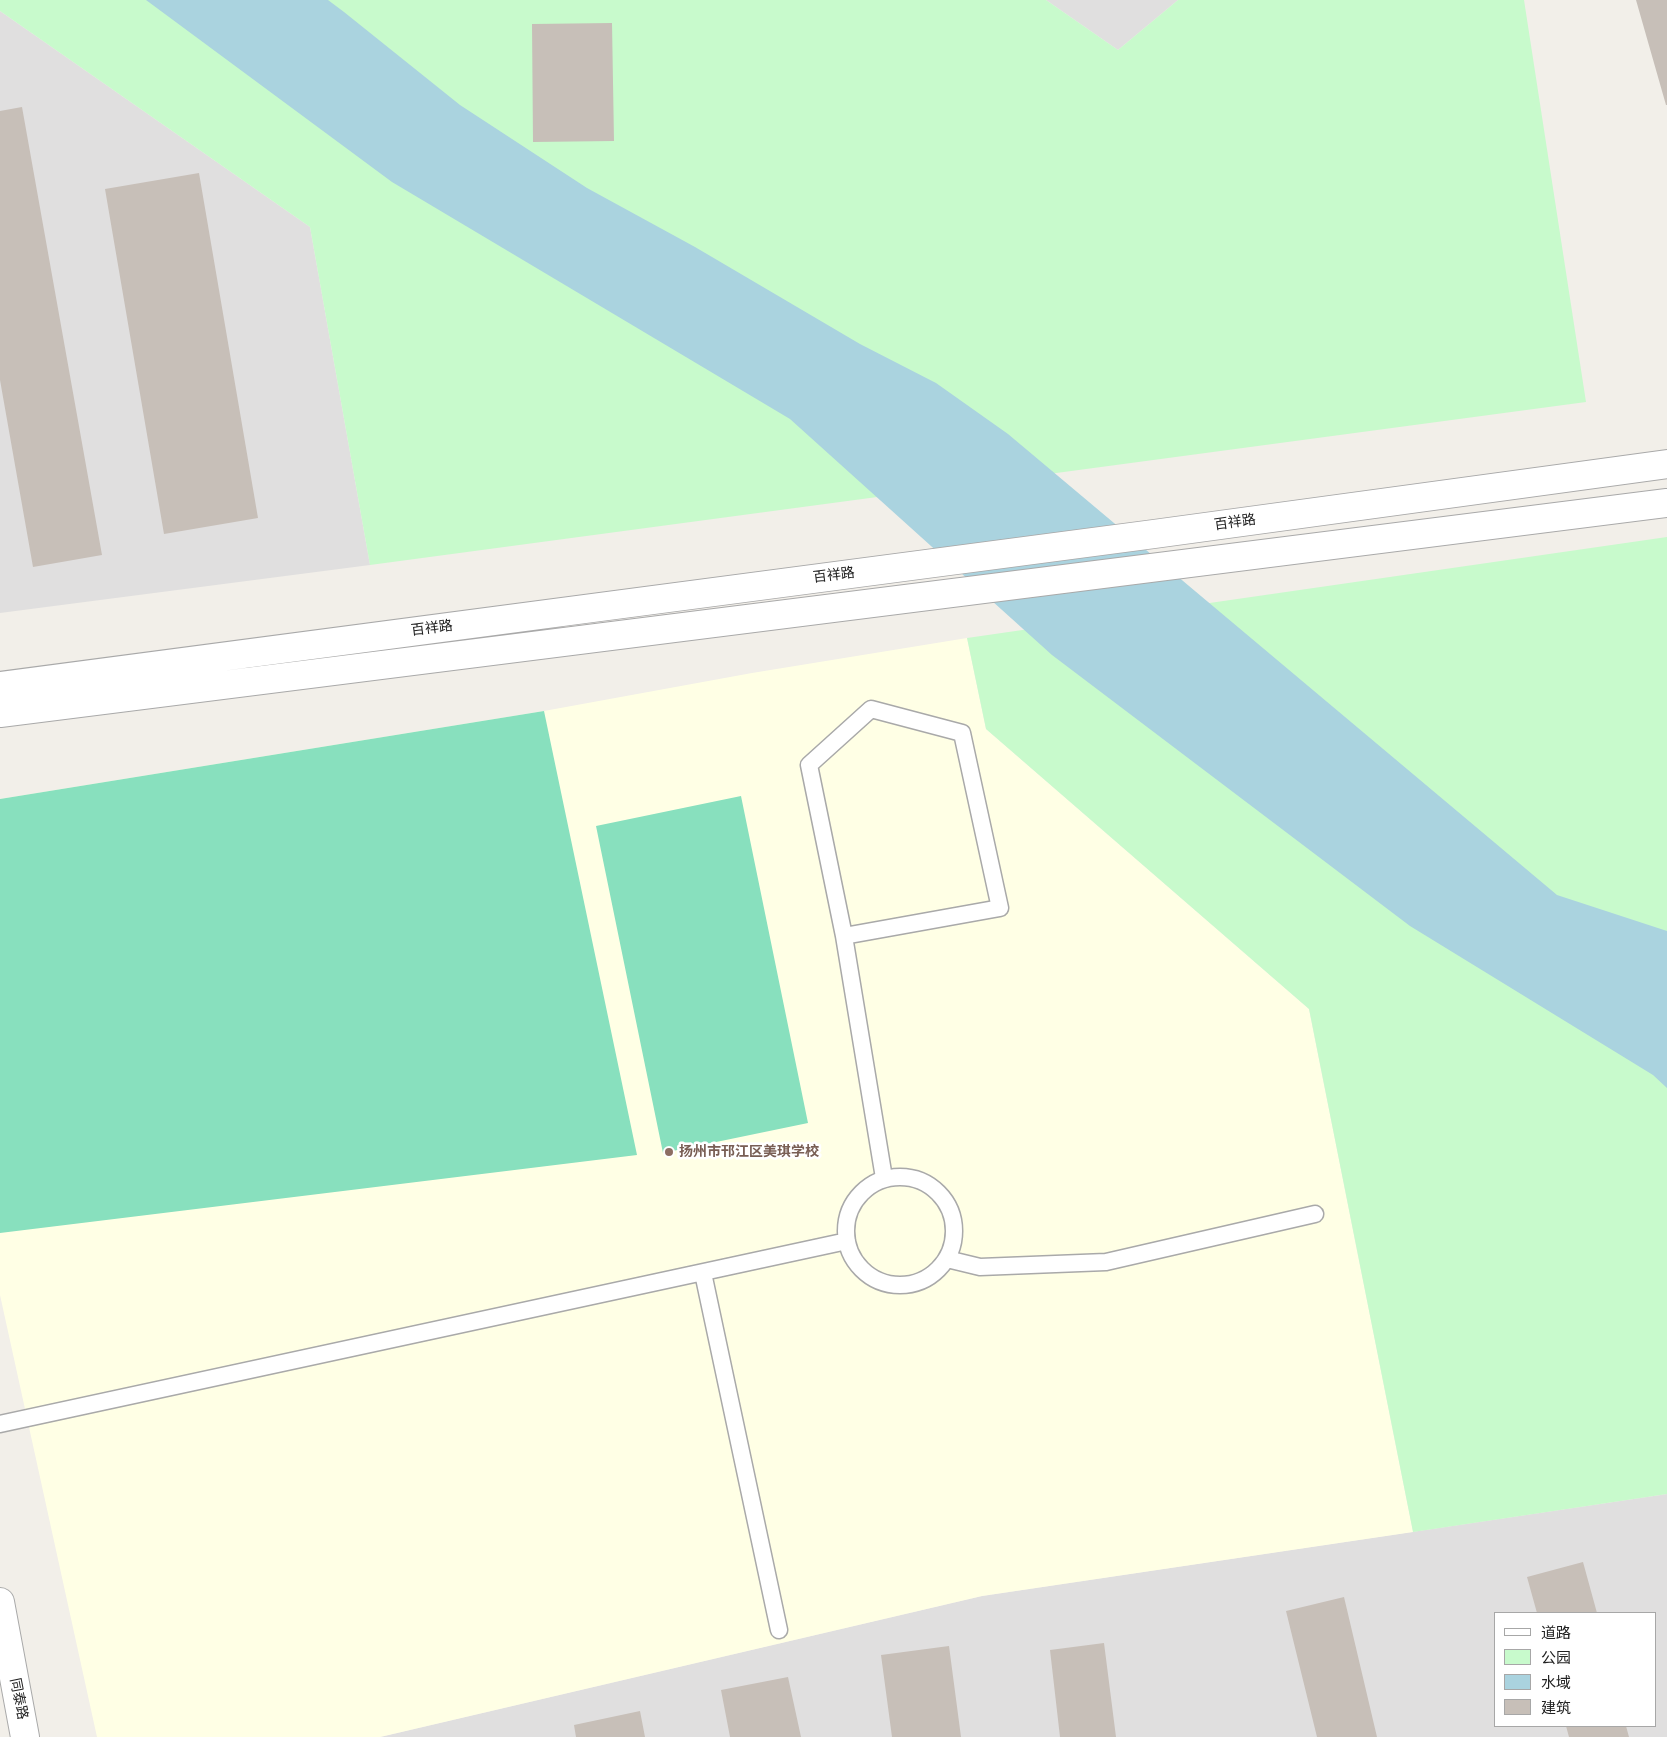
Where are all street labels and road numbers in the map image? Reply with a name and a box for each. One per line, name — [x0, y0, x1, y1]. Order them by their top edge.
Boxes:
street label: 百祥路 — [1213, 512, 1257, 534]
street label: 百祥路 — [812, 565, 856, 587]
street label: 百祥路 — [410, 618, 454, 640]
street label: 同泰路 — [6, 1677, 30, 1721]

